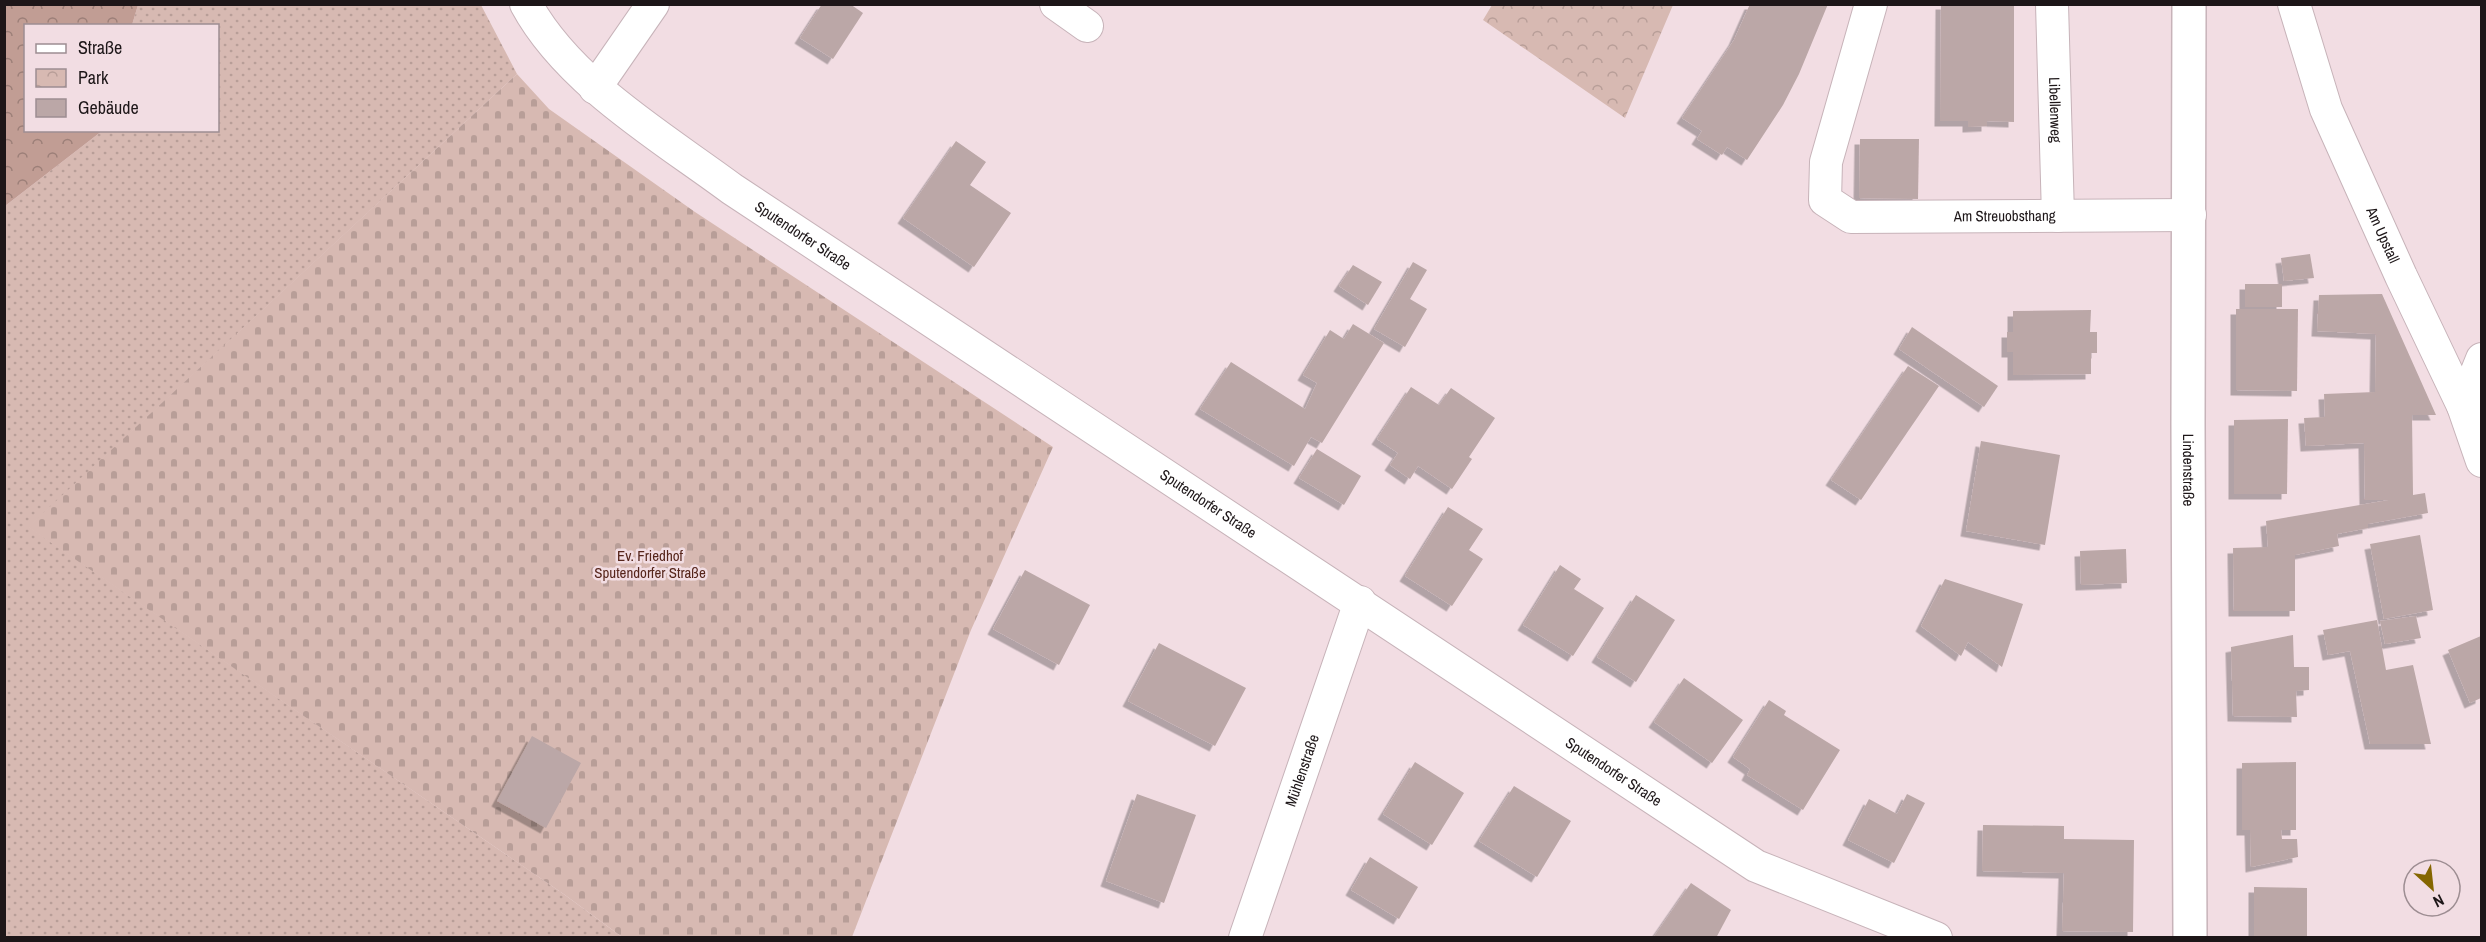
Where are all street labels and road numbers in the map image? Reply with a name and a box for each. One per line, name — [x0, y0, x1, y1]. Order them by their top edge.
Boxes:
street label: Libellenweg — [2044, 77, 2067, 143]
street label: Sputendorfer Straße — [751, 196, 855, 275]
street label: Am Upstall — [2361, 203, 2405, 266]
street label: Am Streuobsthang — [1953, 205, 2056, 226]
street label: Lindenstraße — [2178, 434, 2199, 506]
street label: Sputendorfer Straße — [1156, 464, 1261, 543]
street label: Mühlenstraße — [1280, 731, 1324, 809]
street label: Sputendorfer Straße — [1561, 732, 1666, 811]

